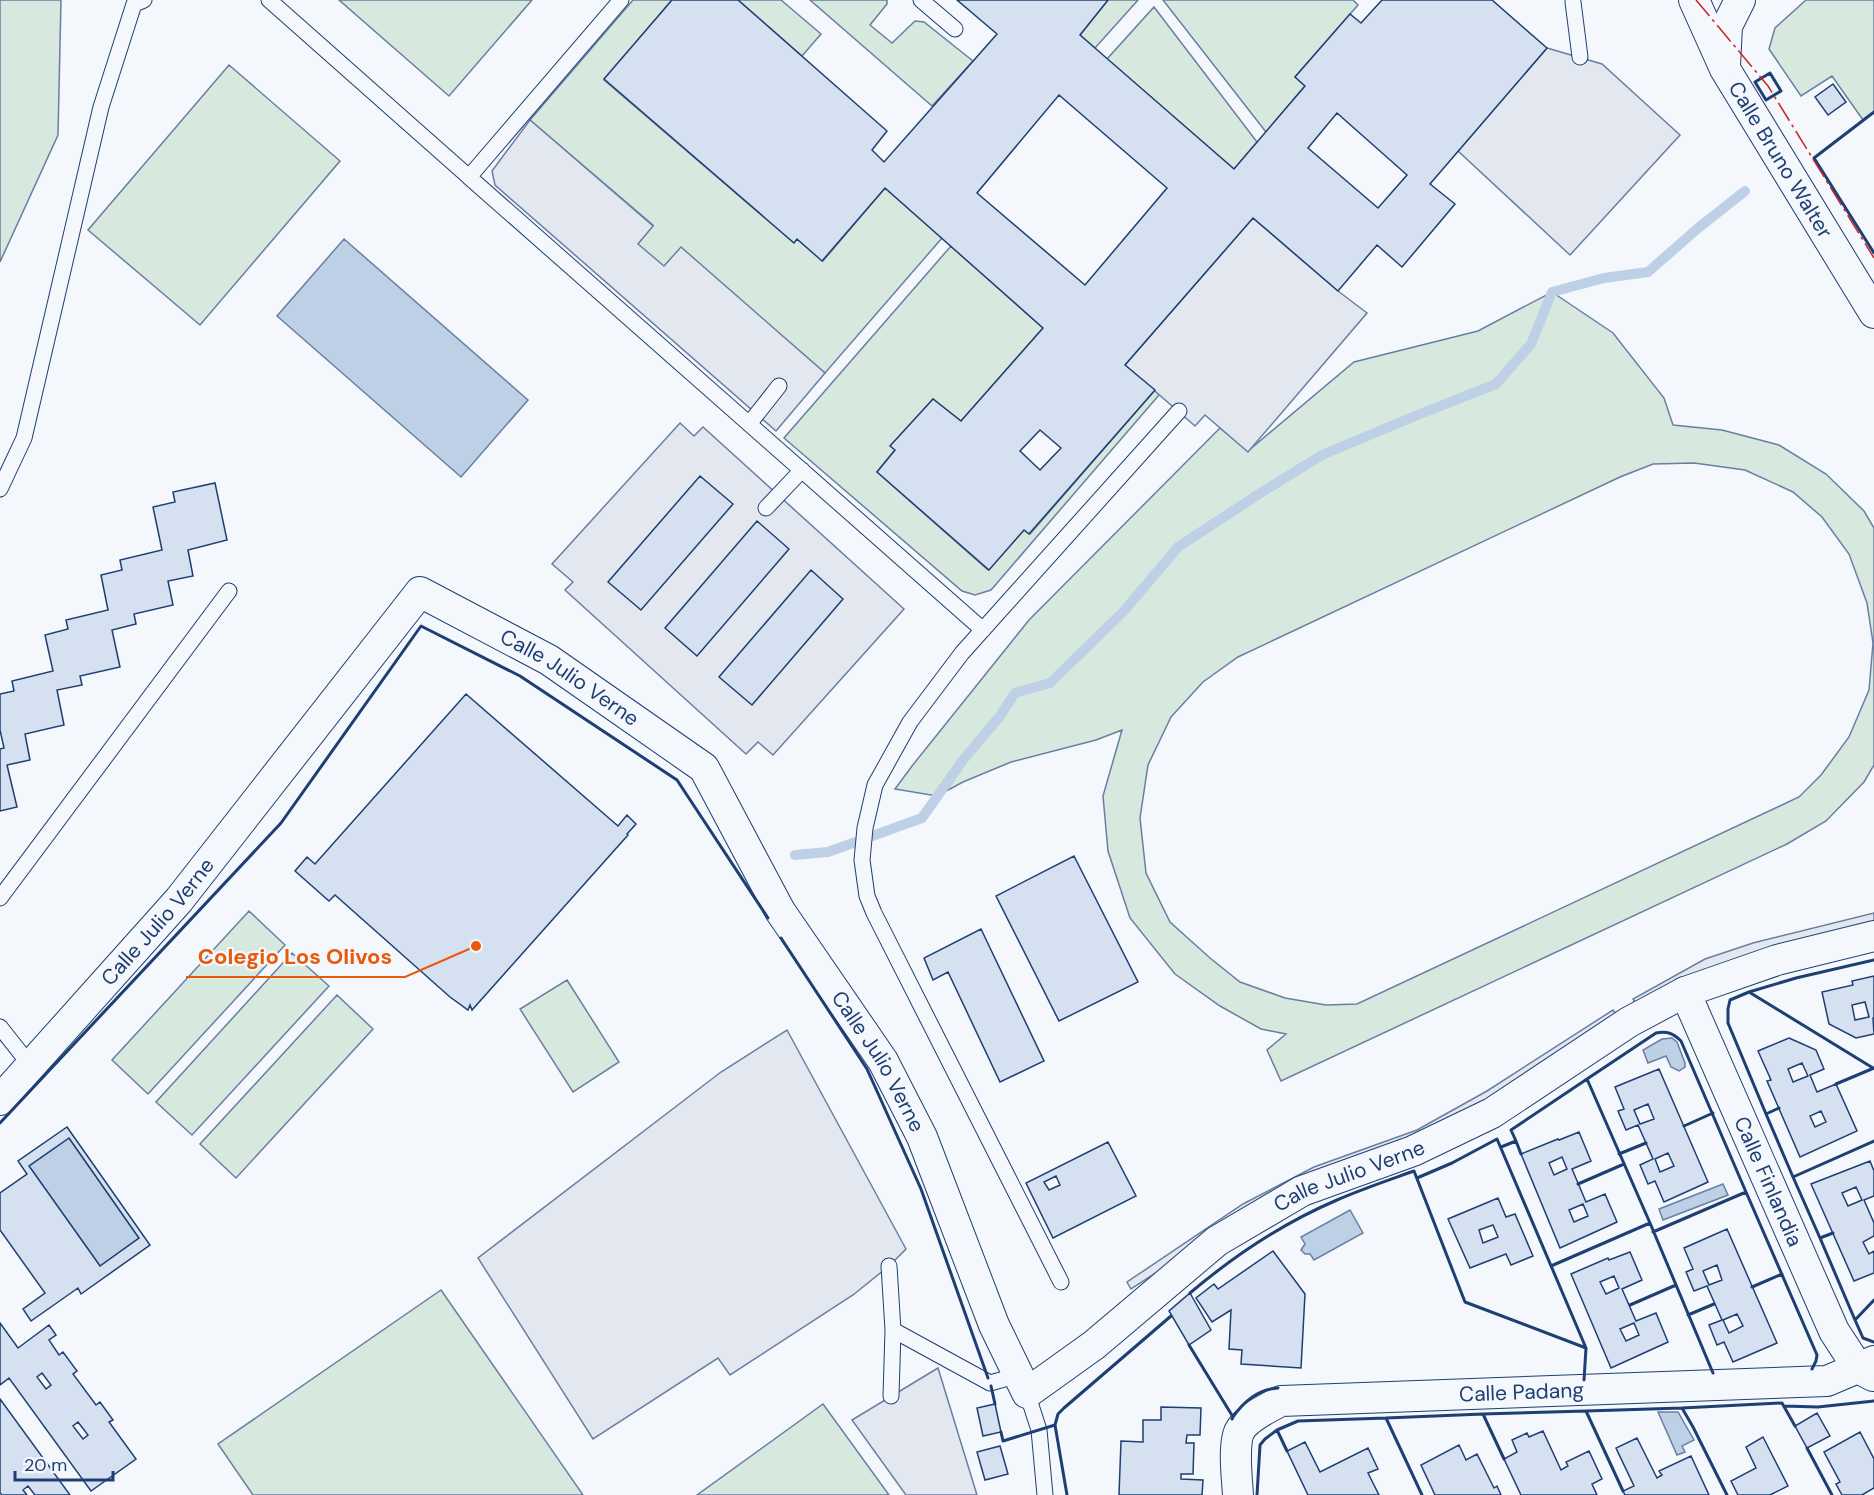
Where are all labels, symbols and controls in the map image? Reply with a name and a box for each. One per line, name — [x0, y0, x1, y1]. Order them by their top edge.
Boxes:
street label: Calle Bruno Walter — [1722, 76, 1839, 244]
street label: Calle Julio Verne — [495, 623, 645, 733]
street label: Calle Julio Verne — [95, 852, 221, 992]
callout: Colegio Los Olivos — [186, 937, 405, 977]
text: Colegio Los Olivos — [198, 942, 392, 971]
street label: Calle Julio Verne — [825, 985, 931, 1137]
street label: Calle Finlandia — [1727, 1112, 1809, 1251]
street label: Calle Julio Verne — [1268, 1133, 1430, 1219]
street label: Calle Padang — [1459, 1376, 1585, 1408]
scale bar — [15, 1444, 112, 1482]
text: 20 m — [24, 1453, 67, 1477]

